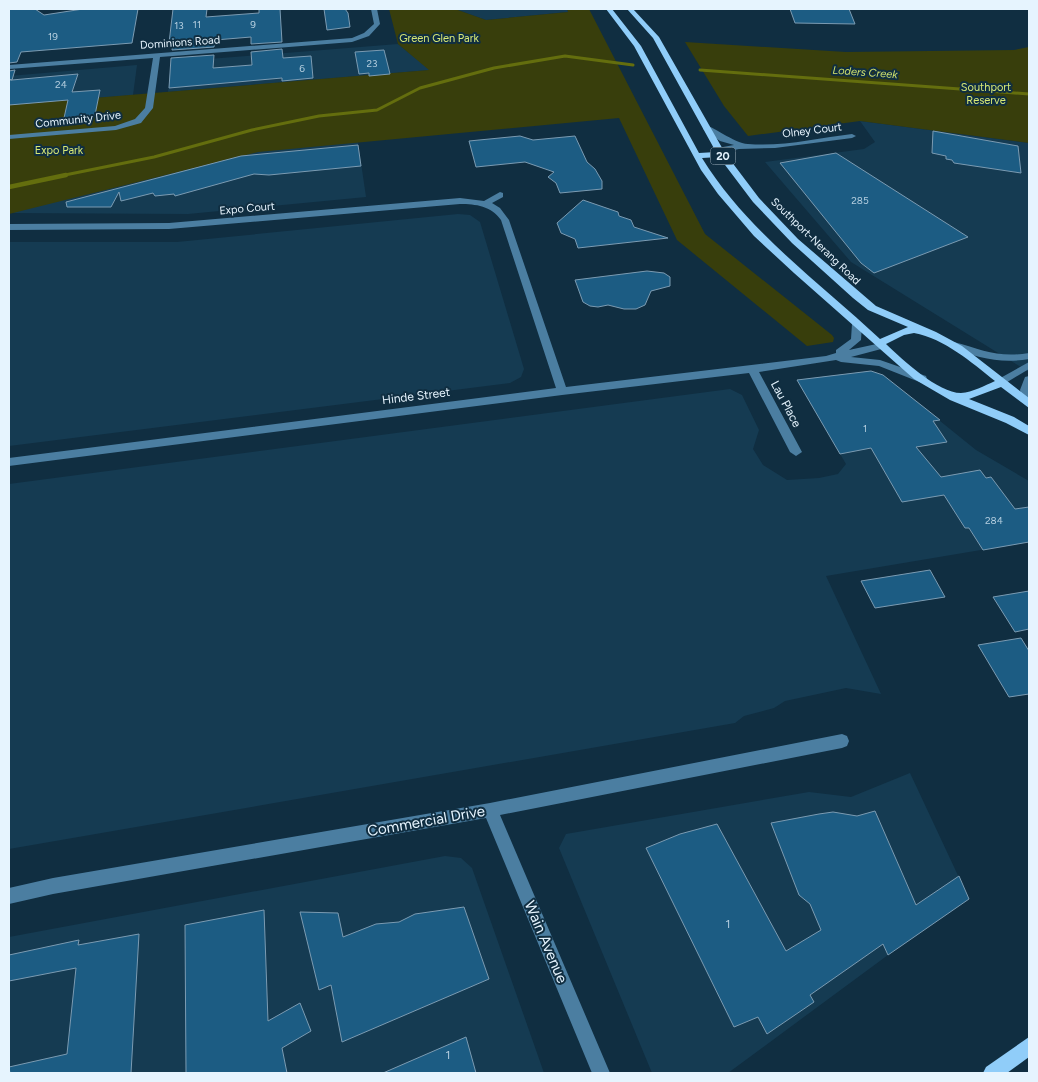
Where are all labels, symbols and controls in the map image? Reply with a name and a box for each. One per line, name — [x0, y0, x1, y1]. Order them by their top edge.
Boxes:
house number: 11 — [193, 18, 201, 31]
house number: 9 — [250, 18, 256, 31]
house number: 13 — [174, 19, 184, 32]
house number: 19 — [48, 30, 58, 43]
park label: Green Glen Park — [399, 32, 479, 45]
street label: Dominions Road — [140, 33, 221, 52]
house number: 23 — [366, 57, 378, 70]
house number: 6 — [299, 62, 305, 75]
water label: Loders Creek — [832, 64, 899, 81]
house number: 24 — [55, 78, 67, 91]
park label: Southport Reserve — [961, 81, 1011, 107]
street label: Community Drive — [35, 109, 121, 130]
street label: Olney Court — [782, 120, 843, 141]
park label: Expo Park — [35, 144, 84, 157]
road number: 20 — [710, 148, 736, 164]
house number: 285 — [851, 194, 869, 207]
street label: Southport-Nerang Road — [768, 195, 863, 288]
street label: Expo Court — [219, 200, 275, 217]
street label: Lau Place — [768, 378, 804, 430]
street label: Hinde Street — [381, 385, 451, 407]
house number: 1 — [863, 422, 867, 435]
house number: 284 — [985, 514, 1003, 527]
street label: Commercial Drive — [366, 802, 486, 840]
street label: Wain Avenue — [521, 898, 571, 986]
house number: 1 — [726, 917, 730, 931]
house number: 1 — [446, 1048, 450, 1062]

